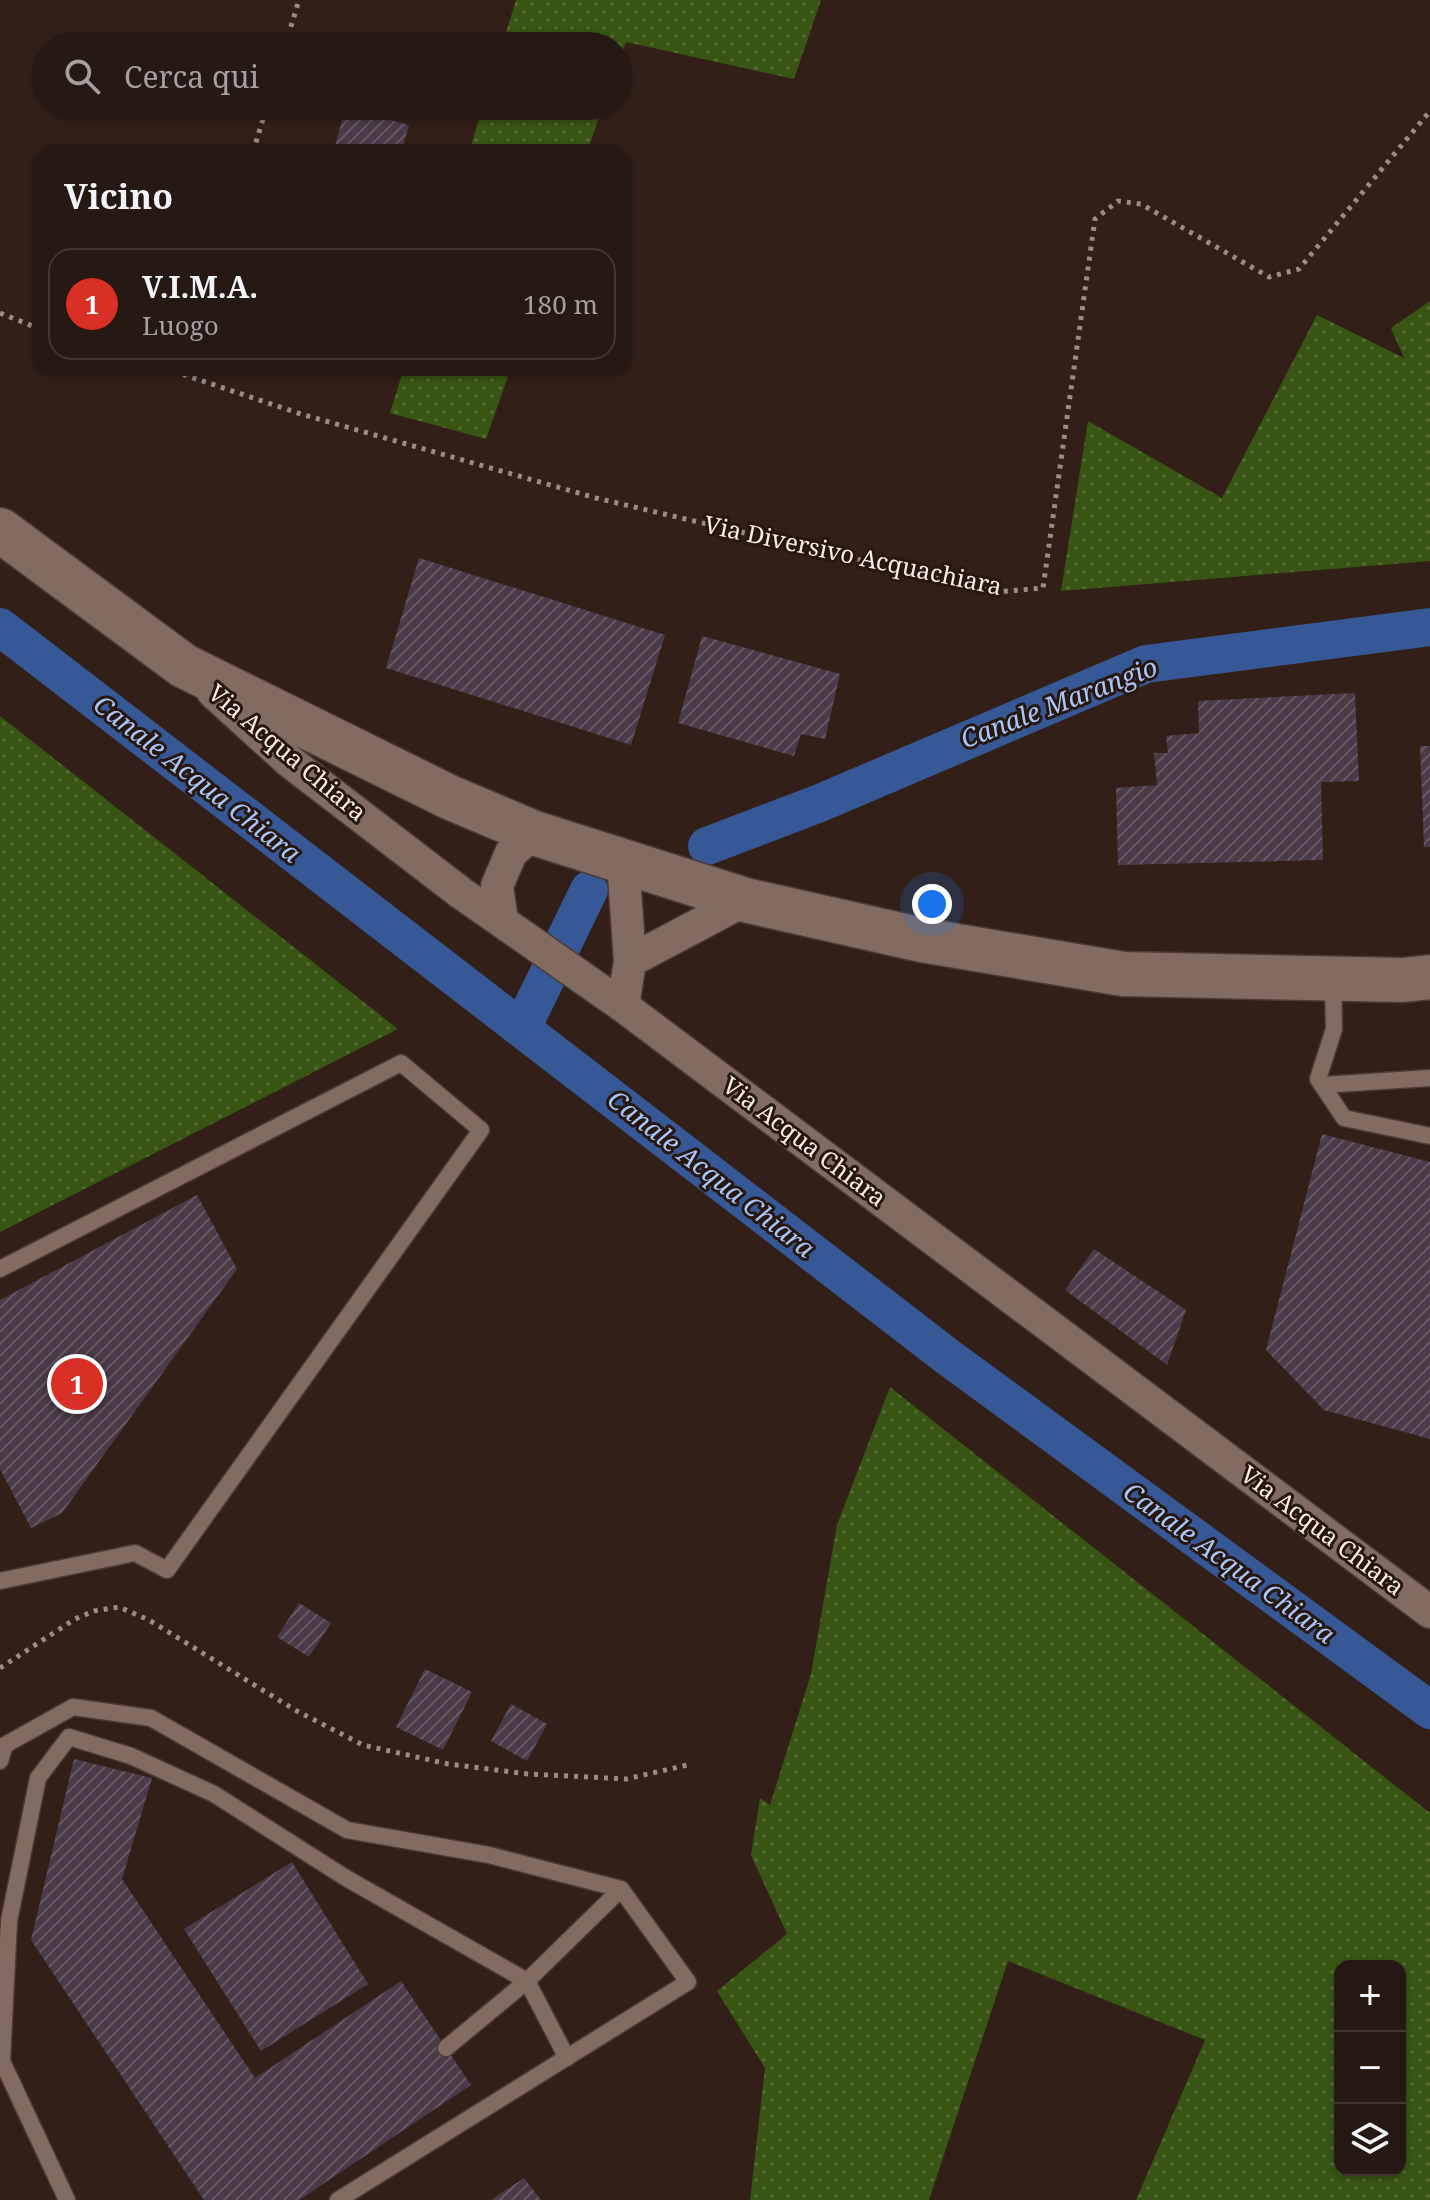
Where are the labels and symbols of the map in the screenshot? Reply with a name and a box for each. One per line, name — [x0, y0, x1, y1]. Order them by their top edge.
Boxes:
street label: Via Diversivo Acquachiara — [701, 507, 1005, 602]
water label: Canale Marangio — [955, 648, 1162, 756]
street label: Via Acqua Chiara — [202, 676, 374, 828]
water label: Canale Acqua Chiara — [87, 686, 309, 870]
your location — [912, 884, 952, 924]
street label: Via Acqua Chiara — [716, 1068, 894, 1213]
water label: Canale Acqua Chiara — [601, 1081, 823, 1265]
pin: 1 — [51, 1354, 103, 1414]
street label: Via Acqua Chiara — [1234, 1457, 1412, 1602]
water label: Canale Acqua Chiara — [1116, 1473, 1343, 1651]

